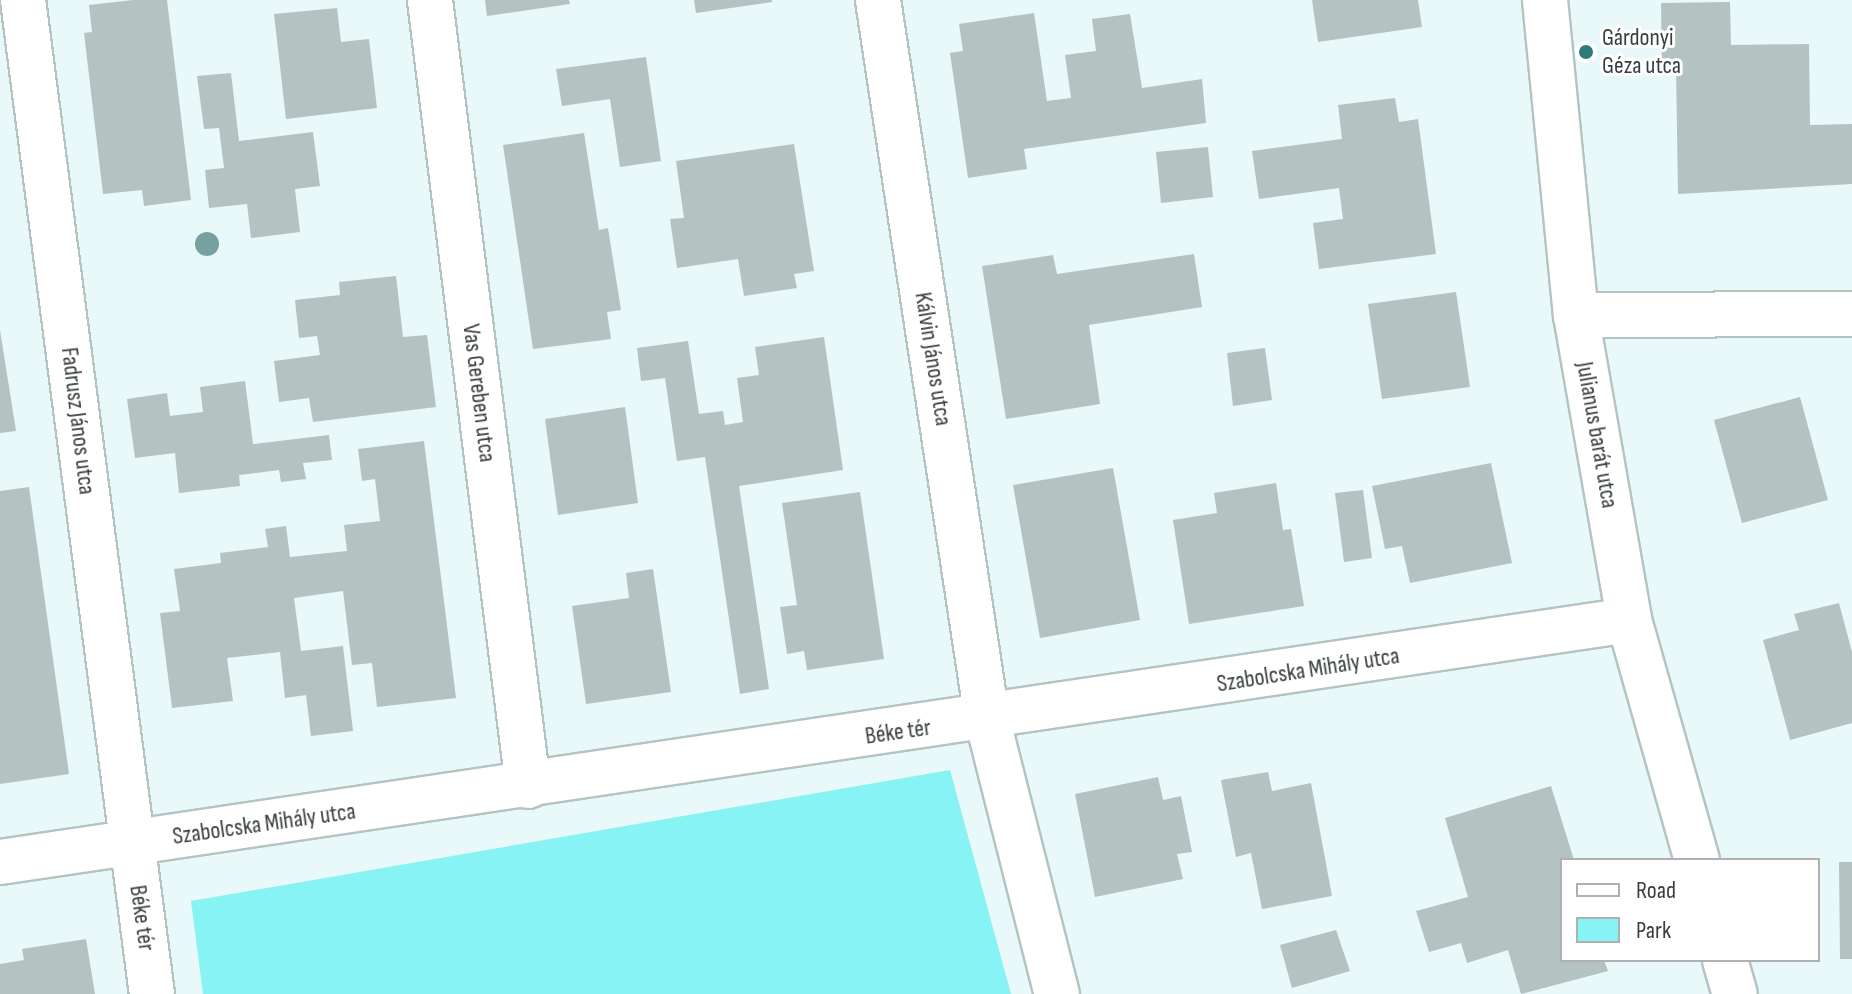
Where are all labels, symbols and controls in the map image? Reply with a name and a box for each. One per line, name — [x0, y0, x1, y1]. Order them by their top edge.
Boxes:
place label: Gárdonyi Géza utca — [1602, 24, 1681, 80]
marker: Gárdonyi Géza utca — [1577, 43, 1595, 61]
street label: Kálvin János utca — [908, 290, 958, 428]
street label: Vas Gereben utca — [456, 322, 502, 464]
street label: Fadrusz János utca — [55, 346, 101, 496]
street label: Julianus barát utca — [1570, 360, 1624, 510]
street label: Szabolcska Mihály utca — [1215, 641, 1401, 699]
street label: Béke tér — [863, 713, 933, 751]
street label: Szabolcska Mihály utca — [171, 797, 357, 851]
legend — [1560, 858, 1820, 962]
text: Road — [1636, 876, 1676, 905]
street label: Béke tér — [123, 883, 161, 953]
text: Park — [1636, 916, 1671, 945]

